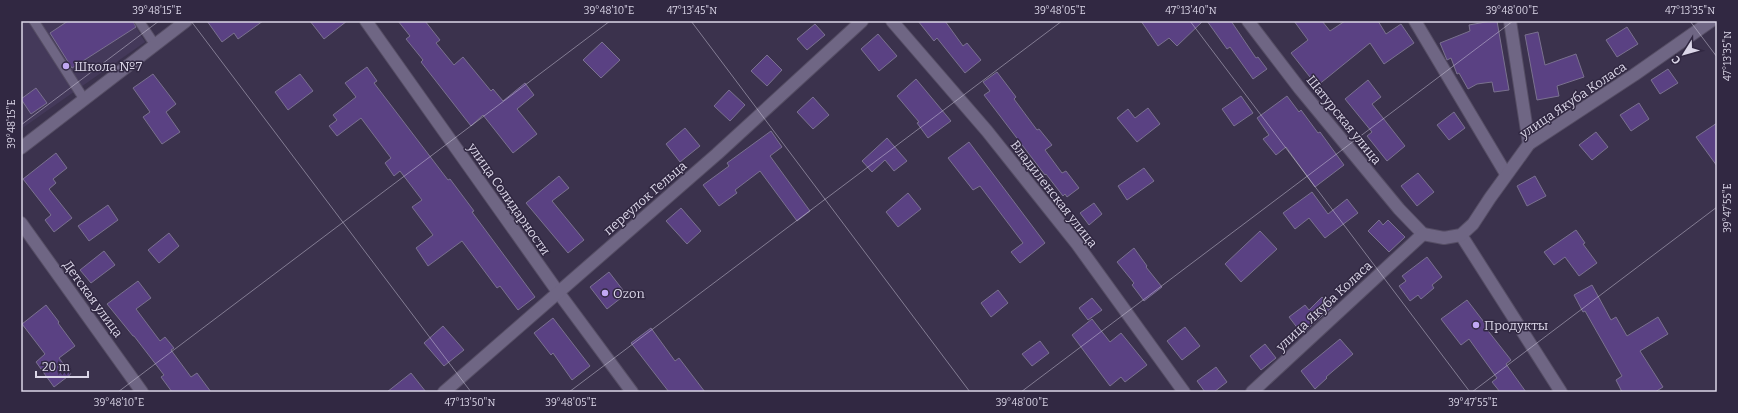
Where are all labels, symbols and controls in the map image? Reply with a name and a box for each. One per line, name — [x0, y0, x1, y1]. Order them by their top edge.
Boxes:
text: 39°48'15"E — [132, 5, 182, 17]
text: 39°48'10"E — [584, 5, 634, 17]
text: 47°13'45"N — [667, 5, 717, 17]
text: 39°48'05"E — [1034, 5, 1086, 17]
text: 47°13'40"N — [1165, 5, 1217, 17]
text: 39°48'00"E — [1486, 5, 1538, 17]
text: 47°13'35"N — [1665, 5, 1715, 17]
text: 47°13'35"N — [1722, 31, 1734, 81]
north arrow — [1664, 34, 1704, 74]
text: С — [1669, 53, 1684, 66]
place label: Школа №7 — [74, 59, 143, 74]
street label: улица Якуба Коласа — [1516, 59, 1629, 142]
marker: Школа №7 — [61, 61, 71, 71]
street label: Шатурская улица — [1304, 72, 1384, 168]
text: 39°48'15"E — [6, 99, 18, 149]
street label: Владиленская улица — [1008, 137, 1100, 251]
street label: улица Солидарности — [464, 139, 554, 258]
street label: переулок Гельца — [600, 158, 690, 238]
text: 39°47'55"E — [1722, 183, 1734, 233]
street label: Детская улица — [60, 258, 126, 340]
street label: улица Якуба Коласа — [1272, 258, 1375, 355]
place label: Ozon — [613, 286, 645, 301]
marker: Ozon — [600, 288, 610, 298]
place label: Продукты — [1484, 318, 1548, 333]
marker: Продукты — [1471, 320, 1481, 330]
scale bar — [36, 353, 88, 379]
text: 20 m — [42, 360, 71, 374]
text: 39°48'10"E — [94, 397, 144, 409]
text: 47°13'50"N — [445, 397, 495, 409]
text: 39°48'05"E — [545, 397, 597, 409]
text: 39°48'00"E — [996, 397, 1048, 409]
text: 39°47'55"E — [1448, 397, 1498, 409]

